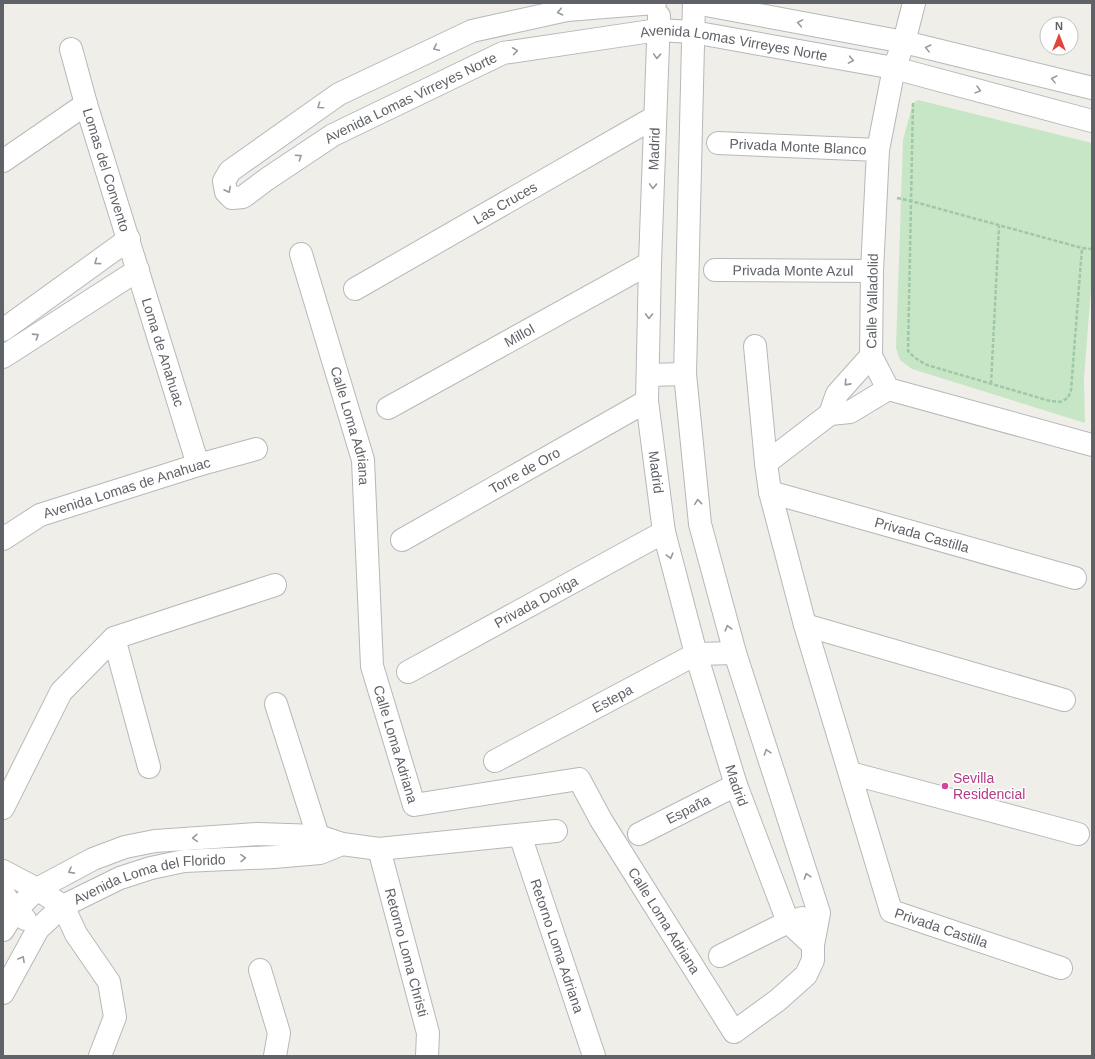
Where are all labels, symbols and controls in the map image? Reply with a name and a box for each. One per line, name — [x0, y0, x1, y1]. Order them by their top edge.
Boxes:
one-way arrow — [557, 7, 563, 15]
north arrow — [1039, 16, 1079, 56]
one-way arrow — [797, 19, 804, 27]
text: N — [1055, 20, 1063, 32]
street label: Avenida Lomas Virreyes Norte — [639, 22, 829, 64]
one-way arrow — [433, 43, 440, 51]
one-way arrow — [925, 44, 931, 52]
one-way arrow — [512, 47, 518, 56]
street label: Avenida Lomas Virreyes Norte — [321, 49, 500, 146]
one-way arrow — [653, 53, 661, 59]
one-way arrow — [848, 55, 854, 64]
one-way arrow — [1051, 75, 1057, 83]
one-way arrow — [974, 85, 981, 94]
one-way arrow — [317, 101, 324, 109]
street label: Lomas del Convento — [80, 106, 133, 234]
street label: Madrid — [645, 127, 663, 171]
street label: Privada Monte Blanco — [729, 136, 867, 157]
one-way arrow — [295, 155, 302, 162]
street label: Las Cruces — [470, 178, 540, 228]
one-way arrow — [648, 183, 657, 189]
one-way arrow — [223, 186, 230, 193]
street label: Calle Valladolid — [863, 253, 881, 349]
one-way arrow — [94, 257, 101, 265]
street label: Privada Monte Azul — [733, 262, 853, 279]
street label: Loma de Anahuac — [139, 296, 187, 409]
one-way arrow — [645, 313, 653, 319]
street label: Millol — [501, 321, 537, 350]
one-way arrow — [32, 333, 39, 340]
street label: Calle Loma Adriana — [327, 365, 372, 486]
one-way arrow — [844, 378, 851, 386]
street label: Torre de Oro — [486, 444, 563, 497]
street label: Madrid — [646, 450, 667, 494]
street label: Avenida Lomas de Anahuac — [41, 454, 212, 521]
one-way arrow — [694, 499, 703, 505]
street label: Privada Castilla — [873, 514, 971, 556]
one-way arrow — [666, 553, 674, 559]
street label: Privada Doriga — [492, 573, 581, 631]
one-way arrow — [724, 625, 733, 632]
street label: Estepa — [589, 681, 636, 716]
street label: Calle Loma Adriana — [370, 683, 421, 805]
one-way arrow — [763, 749, 772, 756]
street label: Madrid — [722, 763, 751, 808]
place label: Sevilla Residencial — [953, 770, 1025, 802]
marker: Sevilla Residencial — [940, 781, 950, 791]
street label: España — [663, 791, 713, 827]
one-way arrow — [192, 834, 198, 843]
street label: Avenida Loma del Florido — [71, 851, 226, 908]
one-way arrow — [240, 854, 246, 863]
street label: Calle Loma Adriana — [625, 865, 704, 977]
one-way arrow — [68, 866, 75, 873]
one-way arrow — [803, 872, 812, 879]
street label: Retorno Loma Adriana — [527, 877, 587, 1015]
street label: Retorno Loma Christi — [382, 886, 431, 1018]
street label: Privada Castilla — [893, 905, 990, 951]
one-way arrow — [17, 955, 25, 963]

